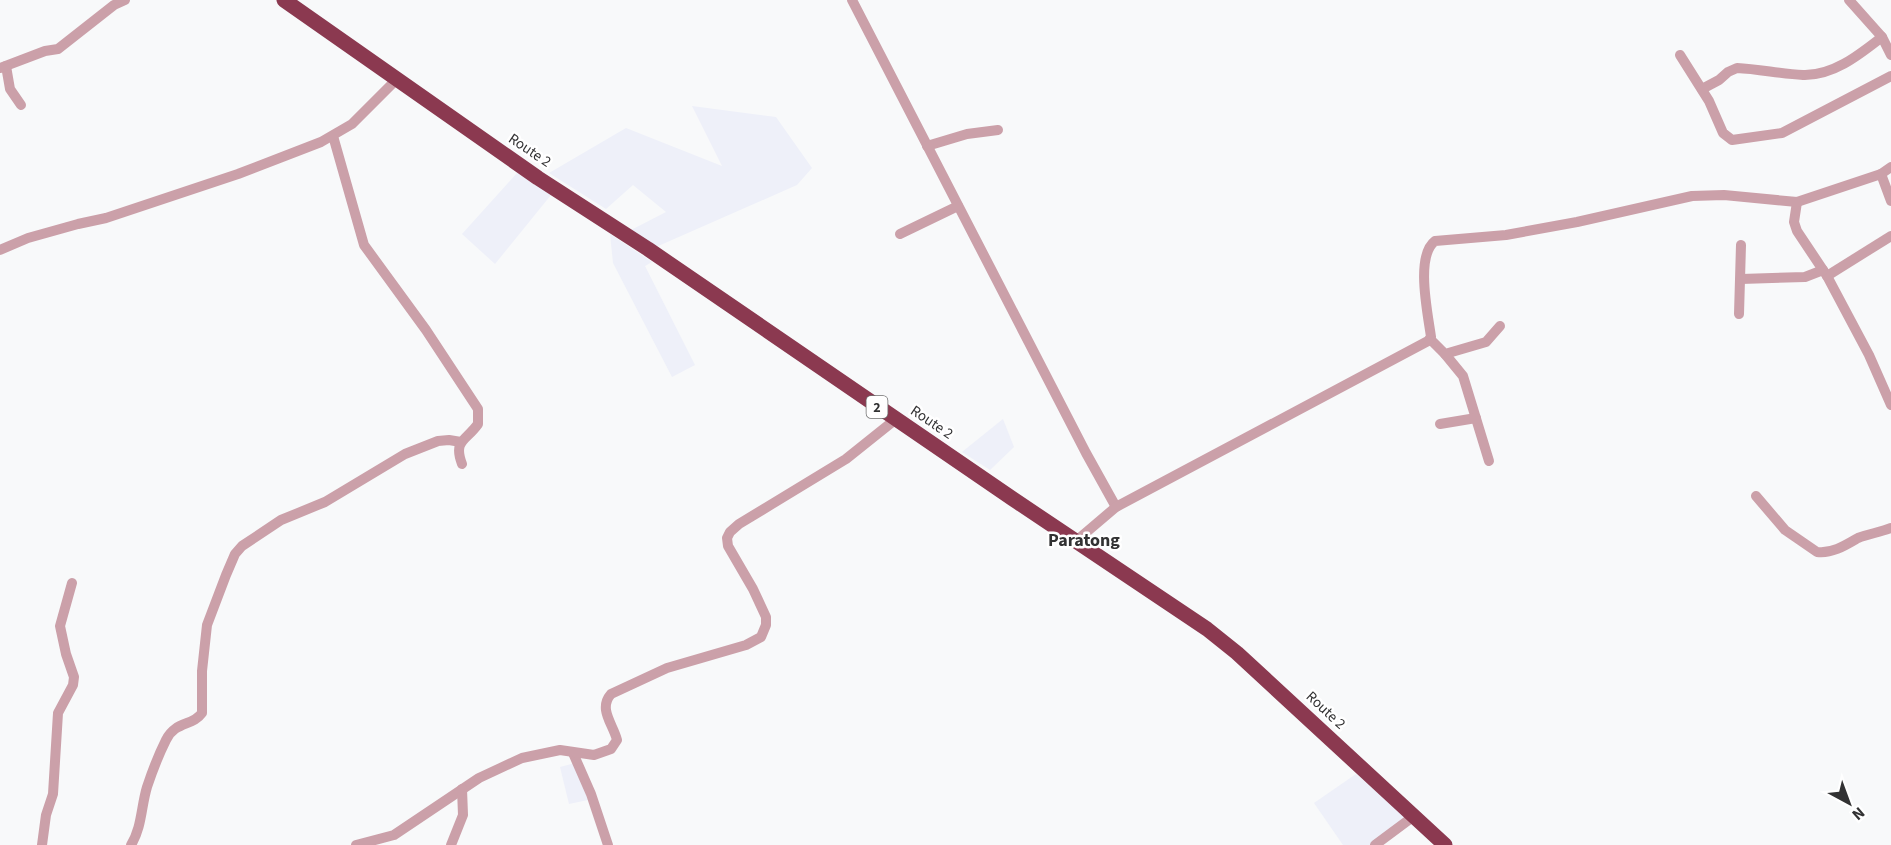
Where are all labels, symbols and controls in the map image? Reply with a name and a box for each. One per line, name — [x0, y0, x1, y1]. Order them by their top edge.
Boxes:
street label: Route 2 — [504, 128, 555, 172]
road number: 2 — [866, 396, 888, 418]
street label: Route 2 — [906, 400, 957, 444]
district label: Paratong — [1048, 528, 1120, 553]
street label: Route 2 — [1301, 687, 1350, 734]
north arrow — [1819, 773, 1879, 833]
text: N — [1847, 802, 1869, 825]

